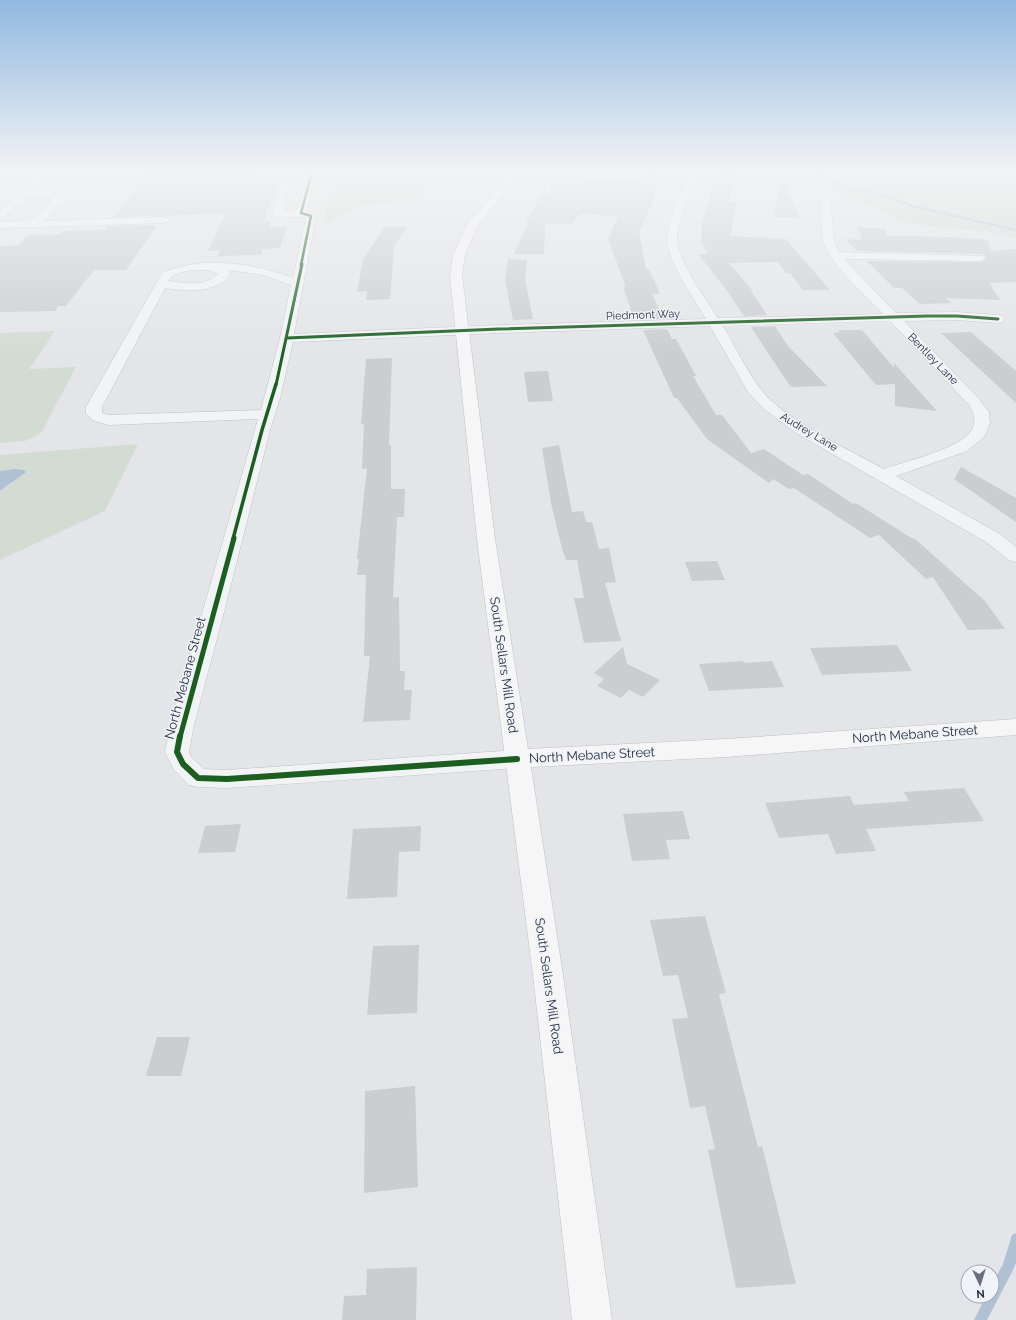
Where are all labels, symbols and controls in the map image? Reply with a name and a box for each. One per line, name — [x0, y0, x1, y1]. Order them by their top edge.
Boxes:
street label: Piedmont Way — [606, 307, 680, 323]
street label: Bentley Lane — [905, 330, 961, 388]
street label: Audrey Lane — [778, 410, 840, 454]
street label: South Sellars Mill Road — [487, 596, 521, 734]
street label: North Mebane Street — [161, 615, 209, 741]
street label: North Mebane Street — [852, 722, 979, 746]
street label: North Mebane Street — [529, 744, 656, 766]
street label: South Sellars Mill Road — [532, 917, 566, 1055]
north arrow — [960, 1264, 1000, 1304]
text: N — [976, 1287, 985, 1300]

